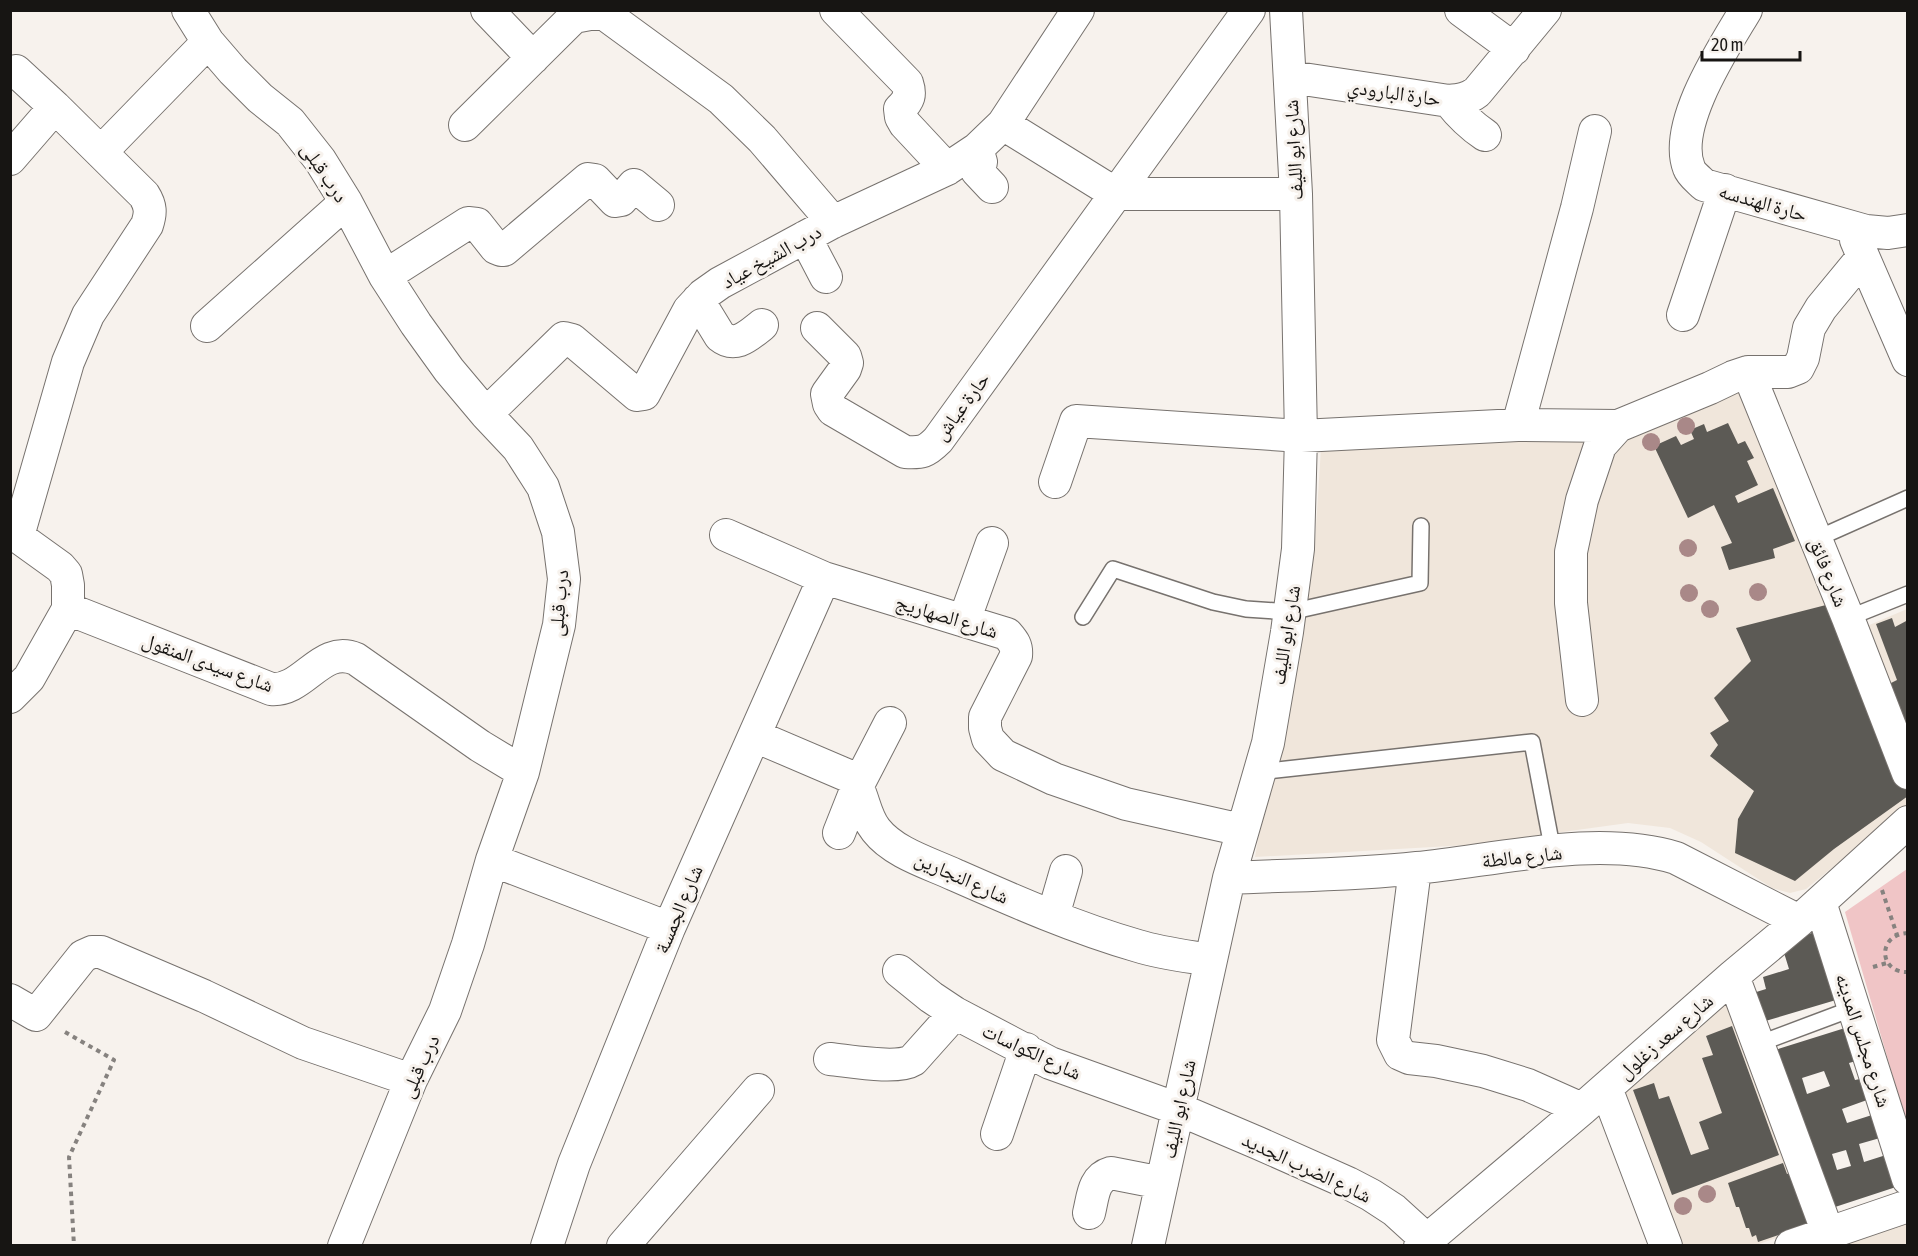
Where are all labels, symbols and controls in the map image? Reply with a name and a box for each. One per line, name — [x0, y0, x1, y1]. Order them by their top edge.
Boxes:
scale bar — [1702, 24, 1800, 62]
text: 20 m — [1711, 34, 1743, 55]
street label: حارة البارودي — [1345, 74, 1442, 115]
street label: شارع ابو الليف — [1279, 99, 1309, 201]
street label: درب قبلى — [296, 138, 353, 207]
street label: حارة الهندسه — [1716, 178, 1810, 227]
street label: درب الشيخ عياد — [717, 219, 826, 295]
street label: حارة عياش — [928, 367, 995, 445]
street label: شارع فائق — [1803, 534, 1853, 611]
street label: درب قبلى — [544, 569, 573, 637]
street label: شارع ابو الليف — [1266, 584, 1306, 687]
street label: شارع الصهاريج — [892, 590, 1001, 644]
street label: شارع سيدى المنقول — [139, 628, 277, 698]
street label: شارع مالطة — [1481, 840, 1564, 874]
street label: شارع النجارين — [911, 846, 1012, 910]
street label: شارع الجمسة — [649, 861, 709, 957]
street label: شارع مجلس المدينه — [1830, 970, 1897, 1111]
street label: شارع سعد زغلول — [1613, 988, 1719, 1085]
street label: شارع الكواسات — [978, 1018, 1085, 1086]
street label: درب قبلى — [394, 1031, 444, 1102]
street label: شارع ابو الليف — [1156, 1057, 1202, 1161]
street label: شارع الضرب الجديد — [1238, 1127, 1375, 1209]

